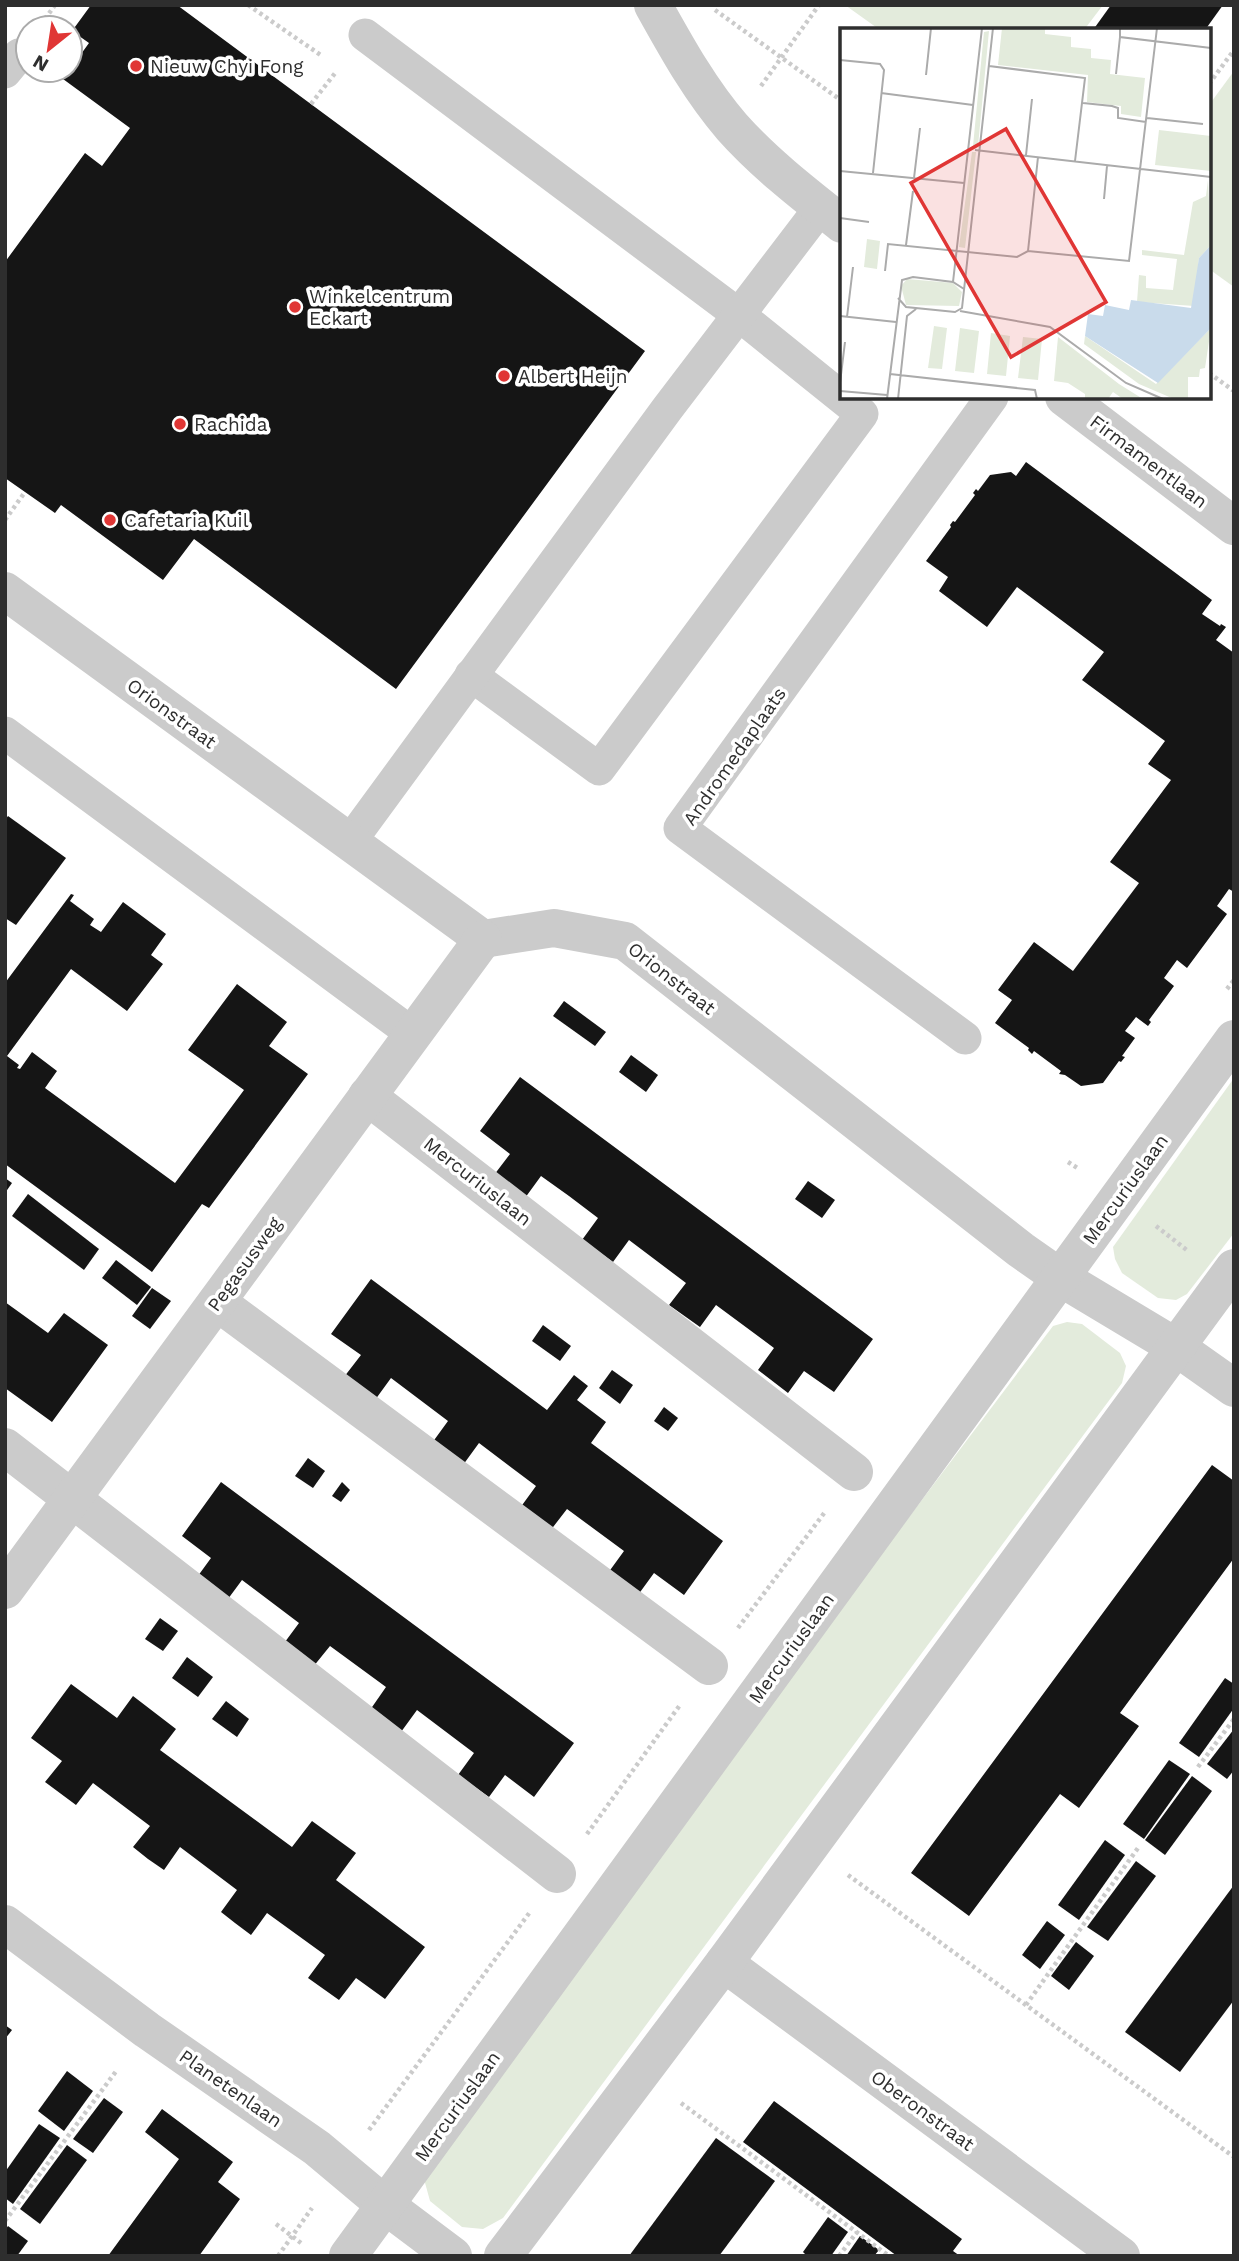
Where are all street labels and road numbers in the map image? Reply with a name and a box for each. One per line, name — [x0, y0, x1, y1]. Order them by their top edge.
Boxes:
street label: Firmamentlaan — [1085, 410, 1212, 513]
street label: Orionstraat — [123, 673, 221, 753]
street label: Andromedaplaats — [678, 683, 791, 830]
street label: Orionstraat — [623, 937, 720, 1020]
street label: Mercuriuslaan — [1078, 1130, 1173, 1249]
street label: Mercuriuslaan — [419, 1132, 536, 1231]
street label: Pegasusweg — [202, 1212, 287, 1316]
street label: Mercuriuslaan — [744, 1589, 839, 1708]
street label: Planetenlaan — [175, 2044, 287, 2132]
street label: Mercuriuslaan — [410, 2047, 505, 2166]
street label: Oberonstraat — [867, 2065, 979, 2156]

